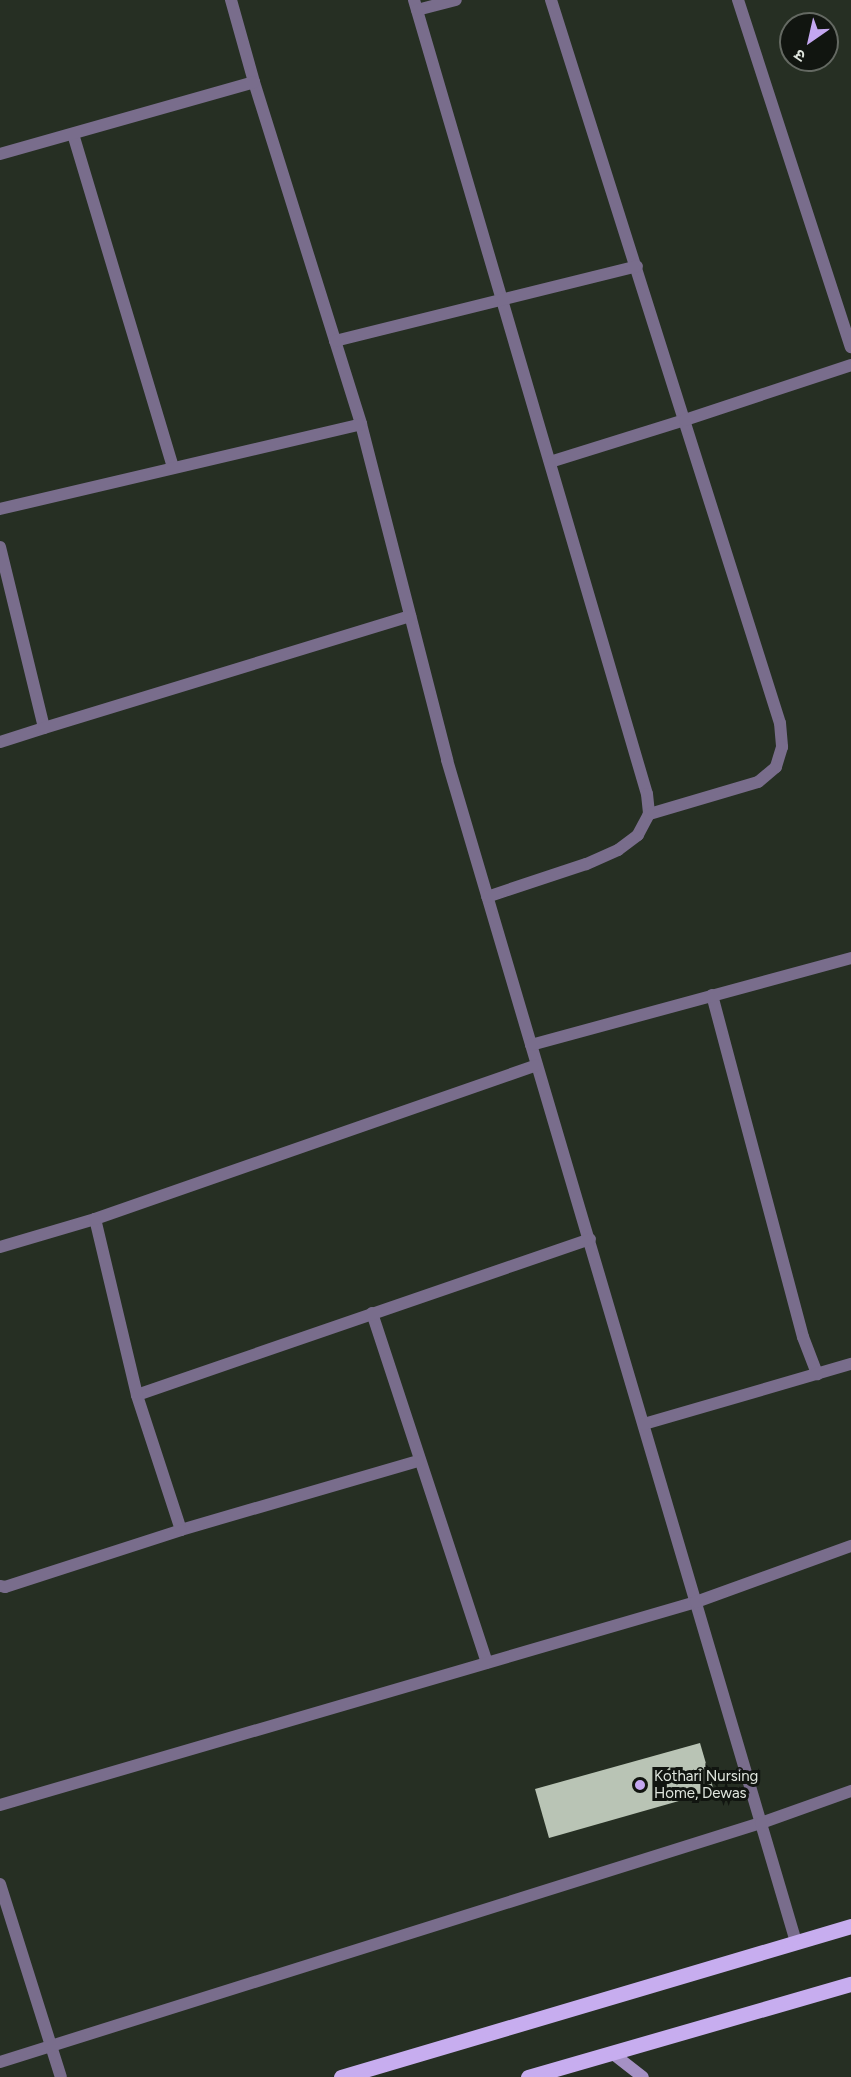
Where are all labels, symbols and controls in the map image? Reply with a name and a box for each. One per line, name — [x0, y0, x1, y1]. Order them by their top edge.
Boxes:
north arrow — [779, 12, 839, 72]
text: उ — [791, 45, 809, 66]
place label: Kothari Nursing Home, Dewas — [654, 1767, 758, 1802]
marker: Kothari Nursing Home, Dewas — [631, 1776, 649, 1794]

